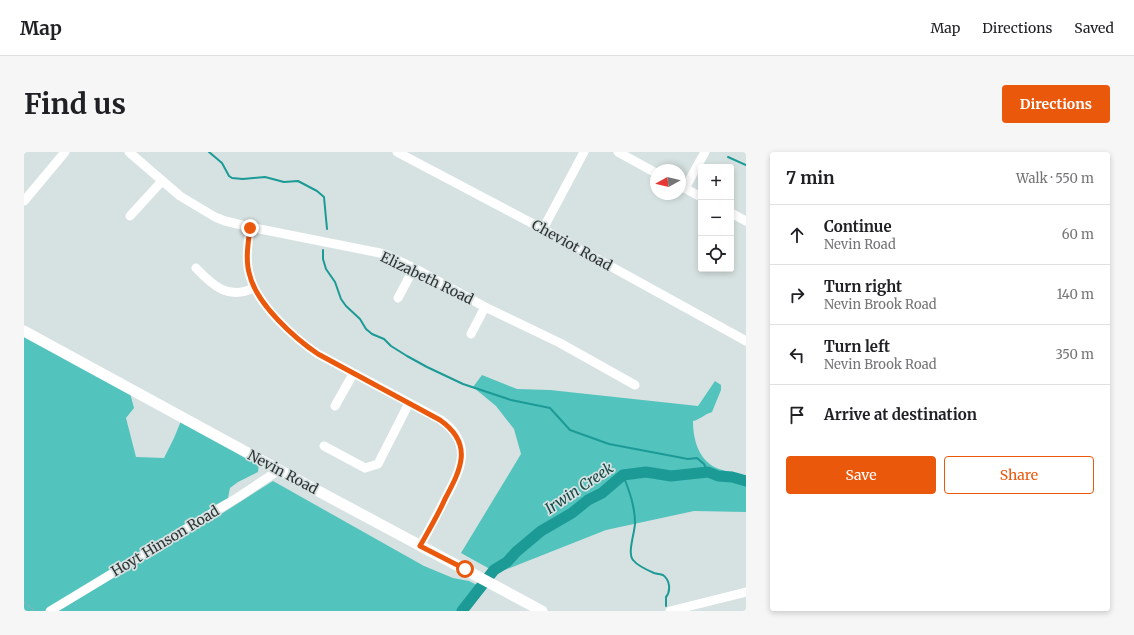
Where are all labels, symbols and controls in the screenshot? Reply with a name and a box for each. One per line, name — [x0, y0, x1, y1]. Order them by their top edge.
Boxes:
text: Map — [20, 16, 62, 40]
text: Map — [930, 19, 960, 37]
text: Directions — [982, 19, 1052, 37]
text: Saved — [1074, 19, 1114, 37]
button: Directions — [1002, 85, 1110, 123]
text: Find us — [24, 86, 126, 122]
north arrow — [650, 164, 686, 200]
map controls — [698, 164, 734, 272]
button: + — [698, 164, 734, 200]
text: 7 min — [786, 167, 835, 189]
text: Walk · 550 m — [1016, 170, 1094, 187]
button: − — [698, 200, 734, 236]
street label: Cheviot Road — [529, 216, 616, 275]
text: Continue — [824, 217, 892, 236]
route end — [241, 219, 259, 237]
icon: ahead — [786, 224, 808, 246]
text: 60 m — [1062, 226, 1094, 243]
button: locate — [698, 236, 734, 272]
text: Nevin Road — [824, 236, 896, 253]
street label: Elizabeth Road — [378, 248, 477, 309]
text: Turn right — [824, 277, 902, 296]
icon: right — [786, 284, 808, 306]
text: 140 m — [1057, 286, 1094, 303]
text: Nevin Brook Road — [824, 296, 937, 313]
text: Turn left — [824, 337, 890, 356]
icon: left — [786, 344, 808, 366]
text: 350 m — [1056, 346, 1094, 363]
text: Nevin Brook Road — [824, 356, 937, 373]
icon: arrive — [786, 404, 808, 426]
text: Arrive at destination — [824, 405, 977, 424]
street label: Nevin Road — [245, 446, 322, 498]
button: Save — [786, 456, 936, 494]
button: Share — [944, 456, 1094, 494]
water label: Irwin Creek — [541, 458, 618, 518]
street label: Hoyt Hinson Road — [108, 501, 223, 580]
route start — [456, 560, 474, 578]

